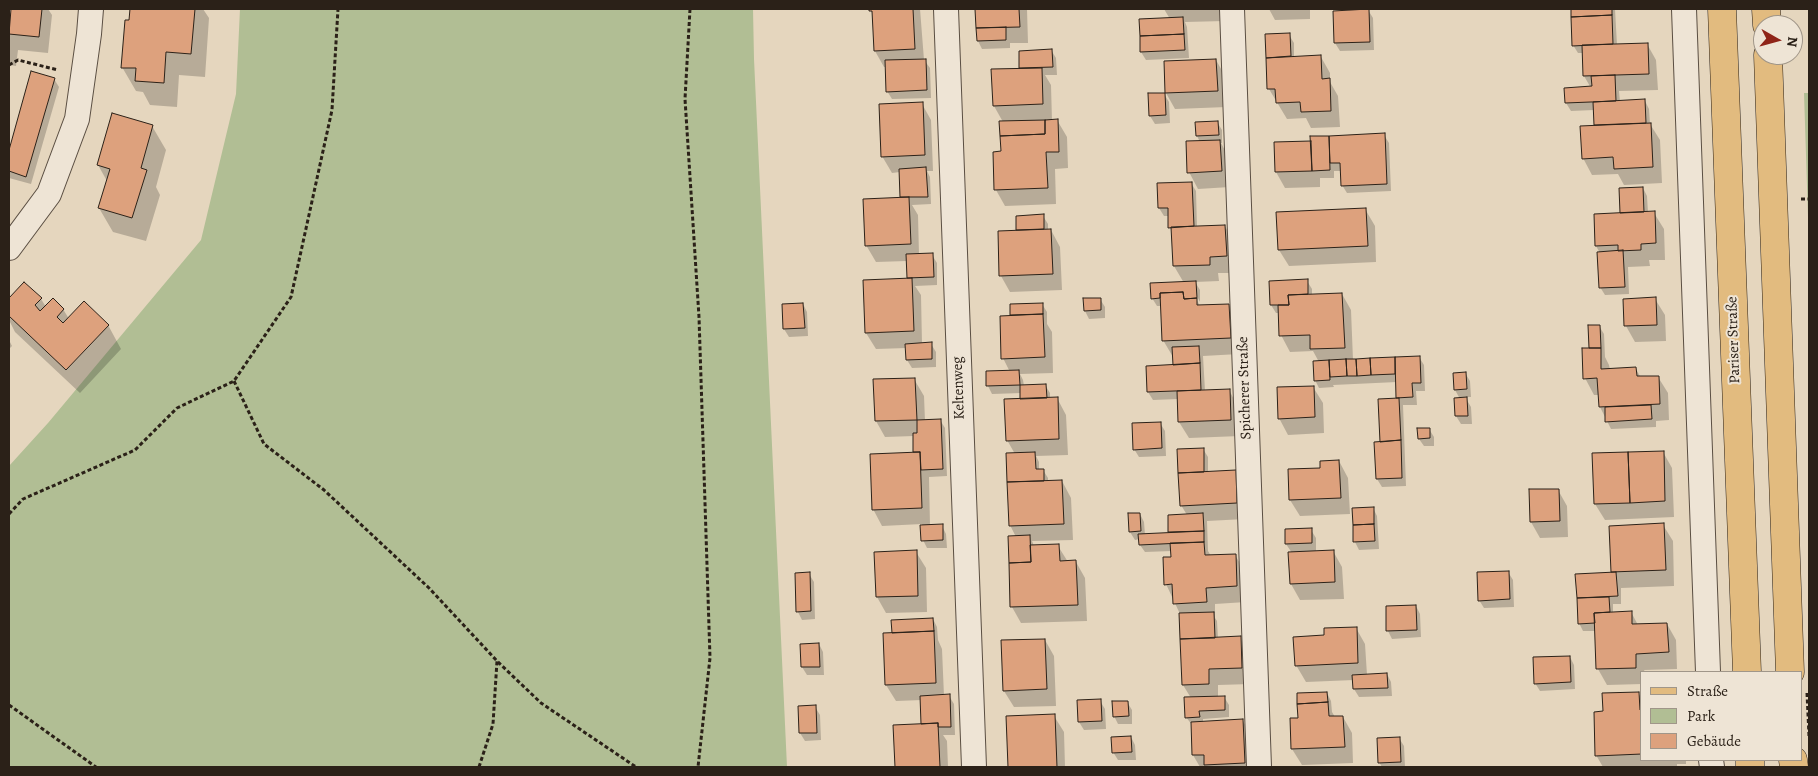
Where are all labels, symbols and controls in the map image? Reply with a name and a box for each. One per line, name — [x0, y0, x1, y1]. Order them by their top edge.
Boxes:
north arrow — [1753, 15, 1803, 65]
text: N — [1782, 36, 1802, 48]
street label: Pariser Straße — [1723, 296, 1745, 384]
street label: Spicherer Straße — [1234, 336, 1256, 440]
street label: Keltenweg — [949, 356, 969, 420]
legend — [1640, 671, 1803, 761]
text: Straße — [1687, 681, 1728, 701]
text: Park — [1687, 706, 1715, 726]
text: Gebäude — [1687, 731, 1741, 751]

